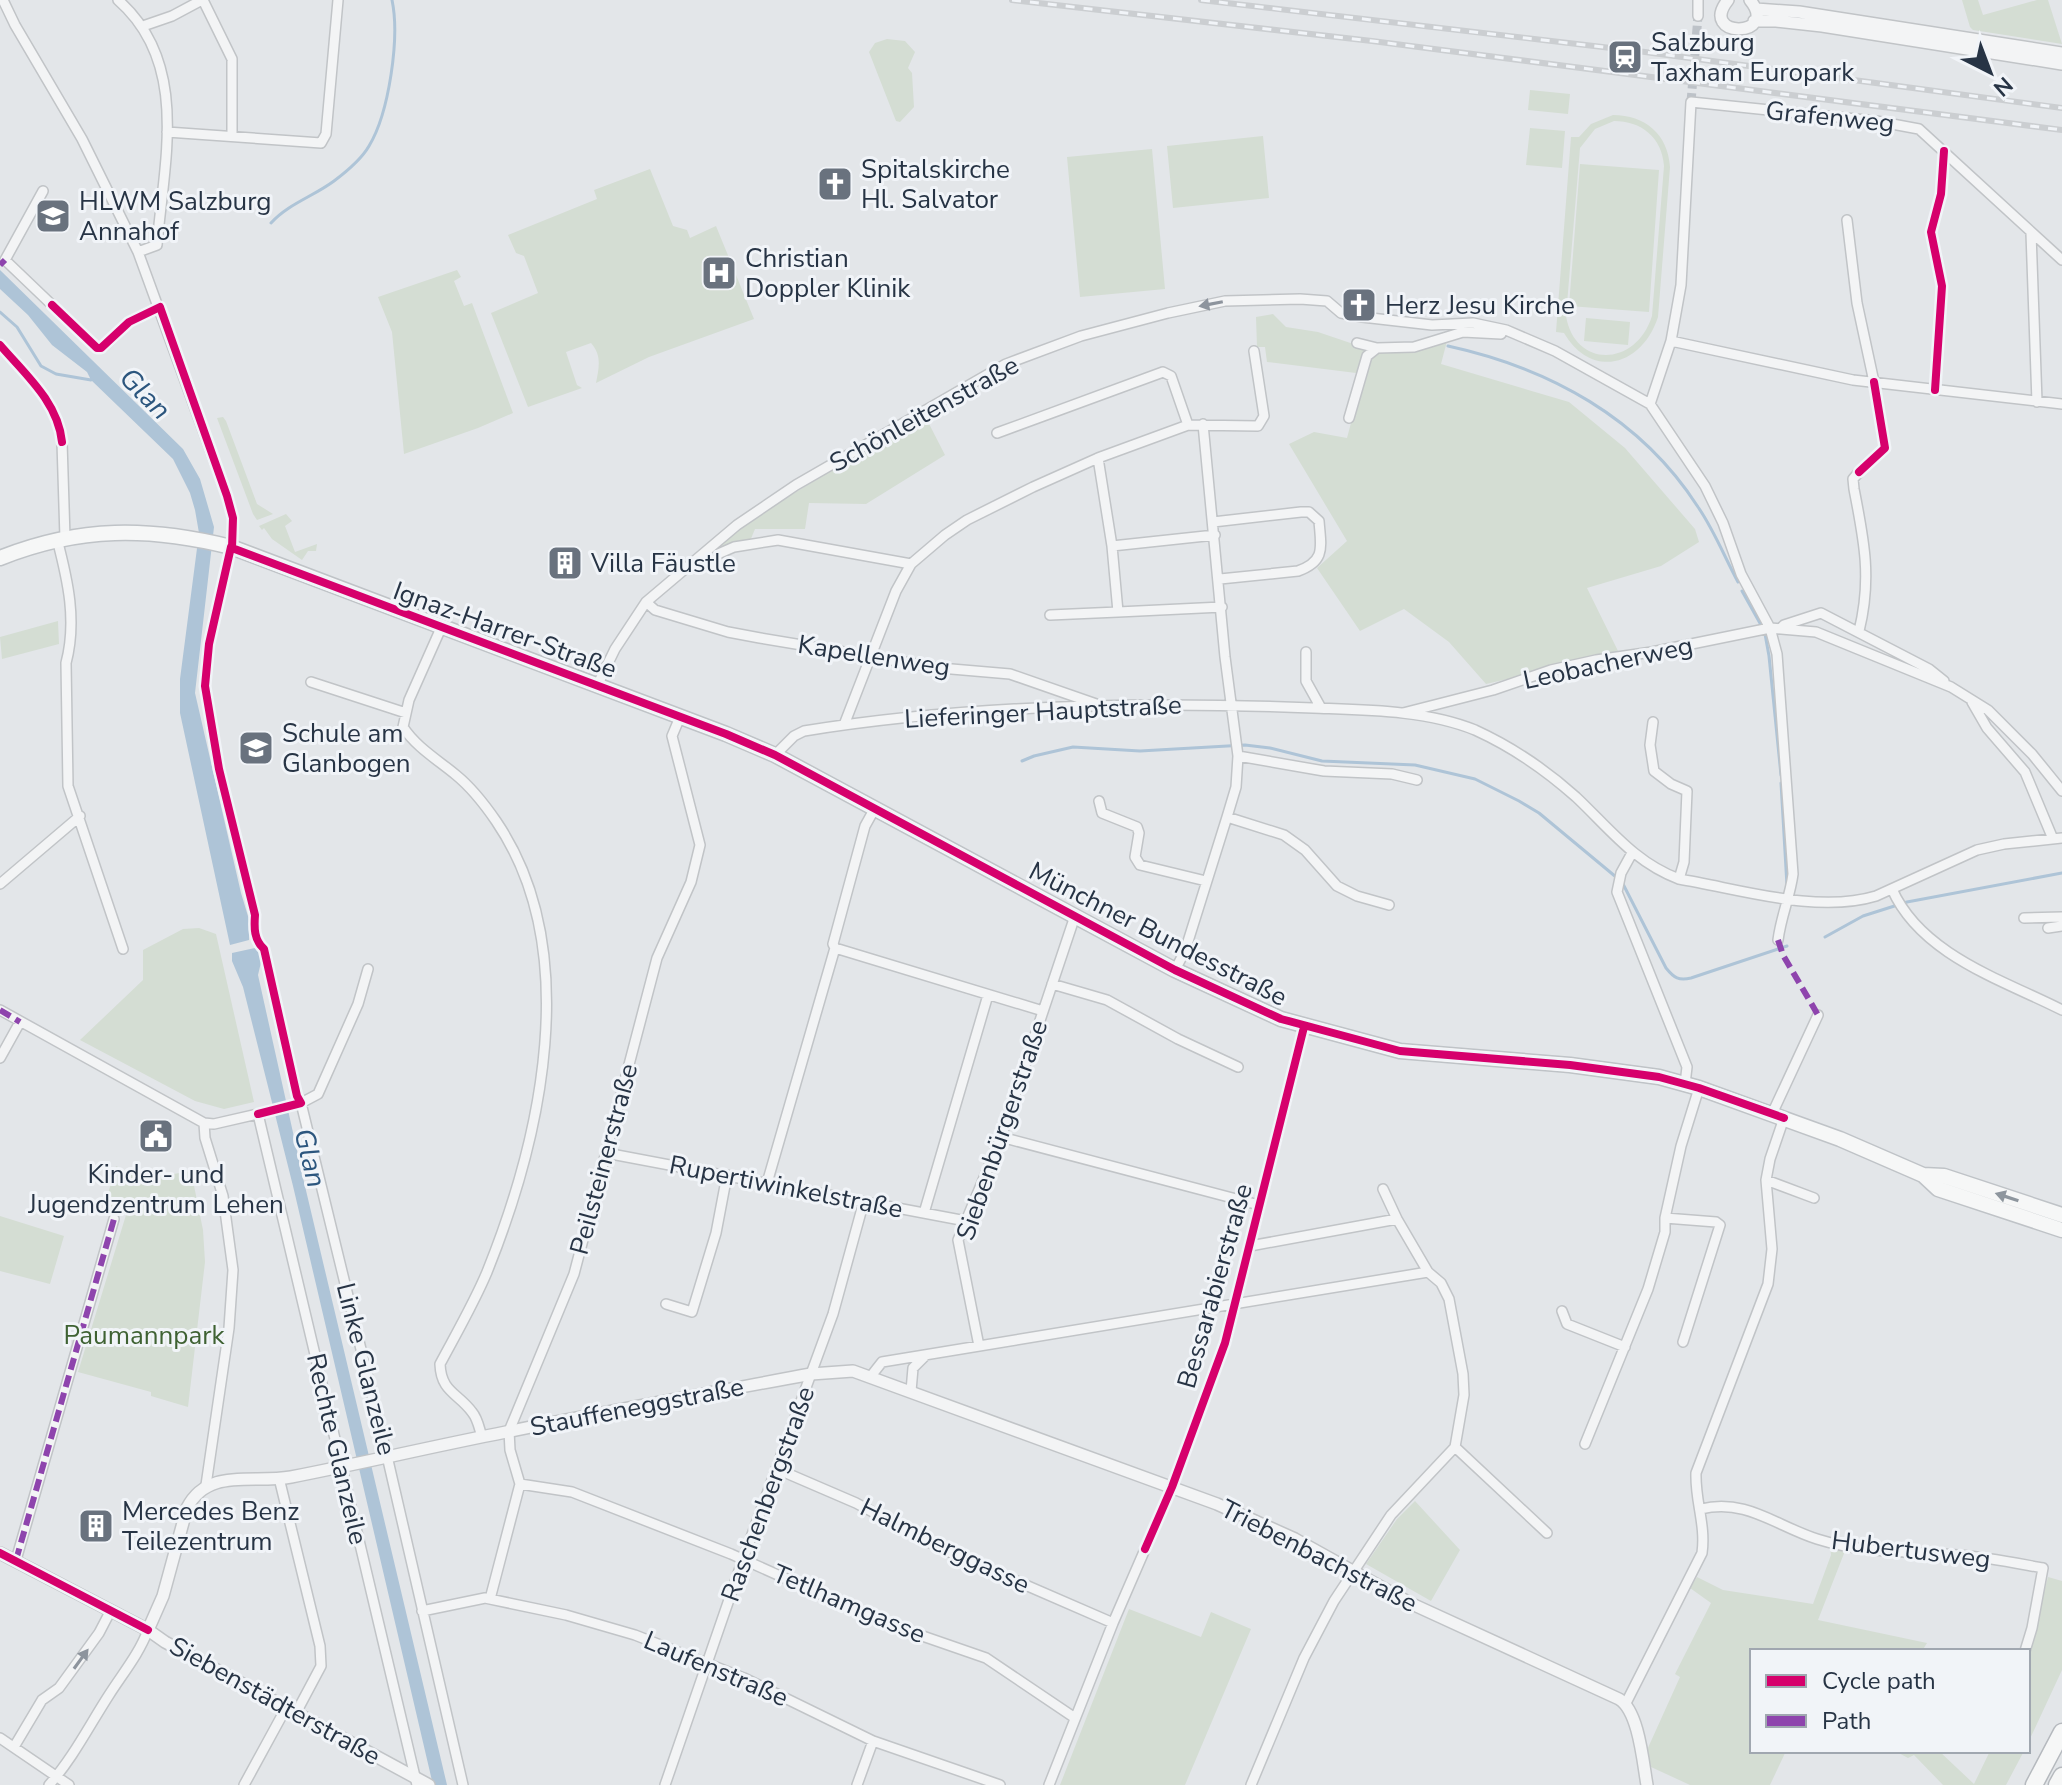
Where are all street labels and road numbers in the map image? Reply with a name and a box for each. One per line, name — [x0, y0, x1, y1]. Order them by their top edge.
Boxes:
street label: Grafenweg — [1764, 93, 1896, 141]
street label: Schönleitenstraße — [823, 347, 1025, 481]
street label: Ignaz-Harrer-Straße — [388, 573, 622, 687]
street label: Kapellenweg — [795, 627, 953, 685]
street label: Leobacherweg — [1520, 628, 1696, 698]
street label: Lieferinger Hauptstraße — [903, 687, 1183, 737]
street label: Münchner Bundesstraße — [1023, 854, 1293, 1014]
street label: Siebenbürgerstraße — [948, 1015, 1056, 1245]
street label: Peilsteinerstraße — [562, 1060, 646, 1258]
street label: Rupertiwinkelstraße — [666, 1147, 906, 1227]
street label: Bessarabierstraße — [1169, 1179, 1261, 1393]
street label: Linke Glanzeile — [328, 1279, 404, 1459]
street label: Rechte Glanzeile — [298, 1350, 376, 1548]
street label: Stauffeneggstraße — [527, 1369, 747, 1445]
street label: Raschenbergstraße — [713, 1382, 823, 1606]
street label: Halmberggasse — [854, 1490, 1036, 1602]
street label: Triebenbachstraße — [1215, 1491, 1423, 1621]
street label: Hubertusweg — [1829, 1523, 1993, 1577]
street label: Tetlhamgasse — [767, 1556, 931, 1652]
street label: Laufenstraße — [638, 1623, 794, 1715]
street label: Siebenstädterstraße — [163, 1628, 387, 1774]

